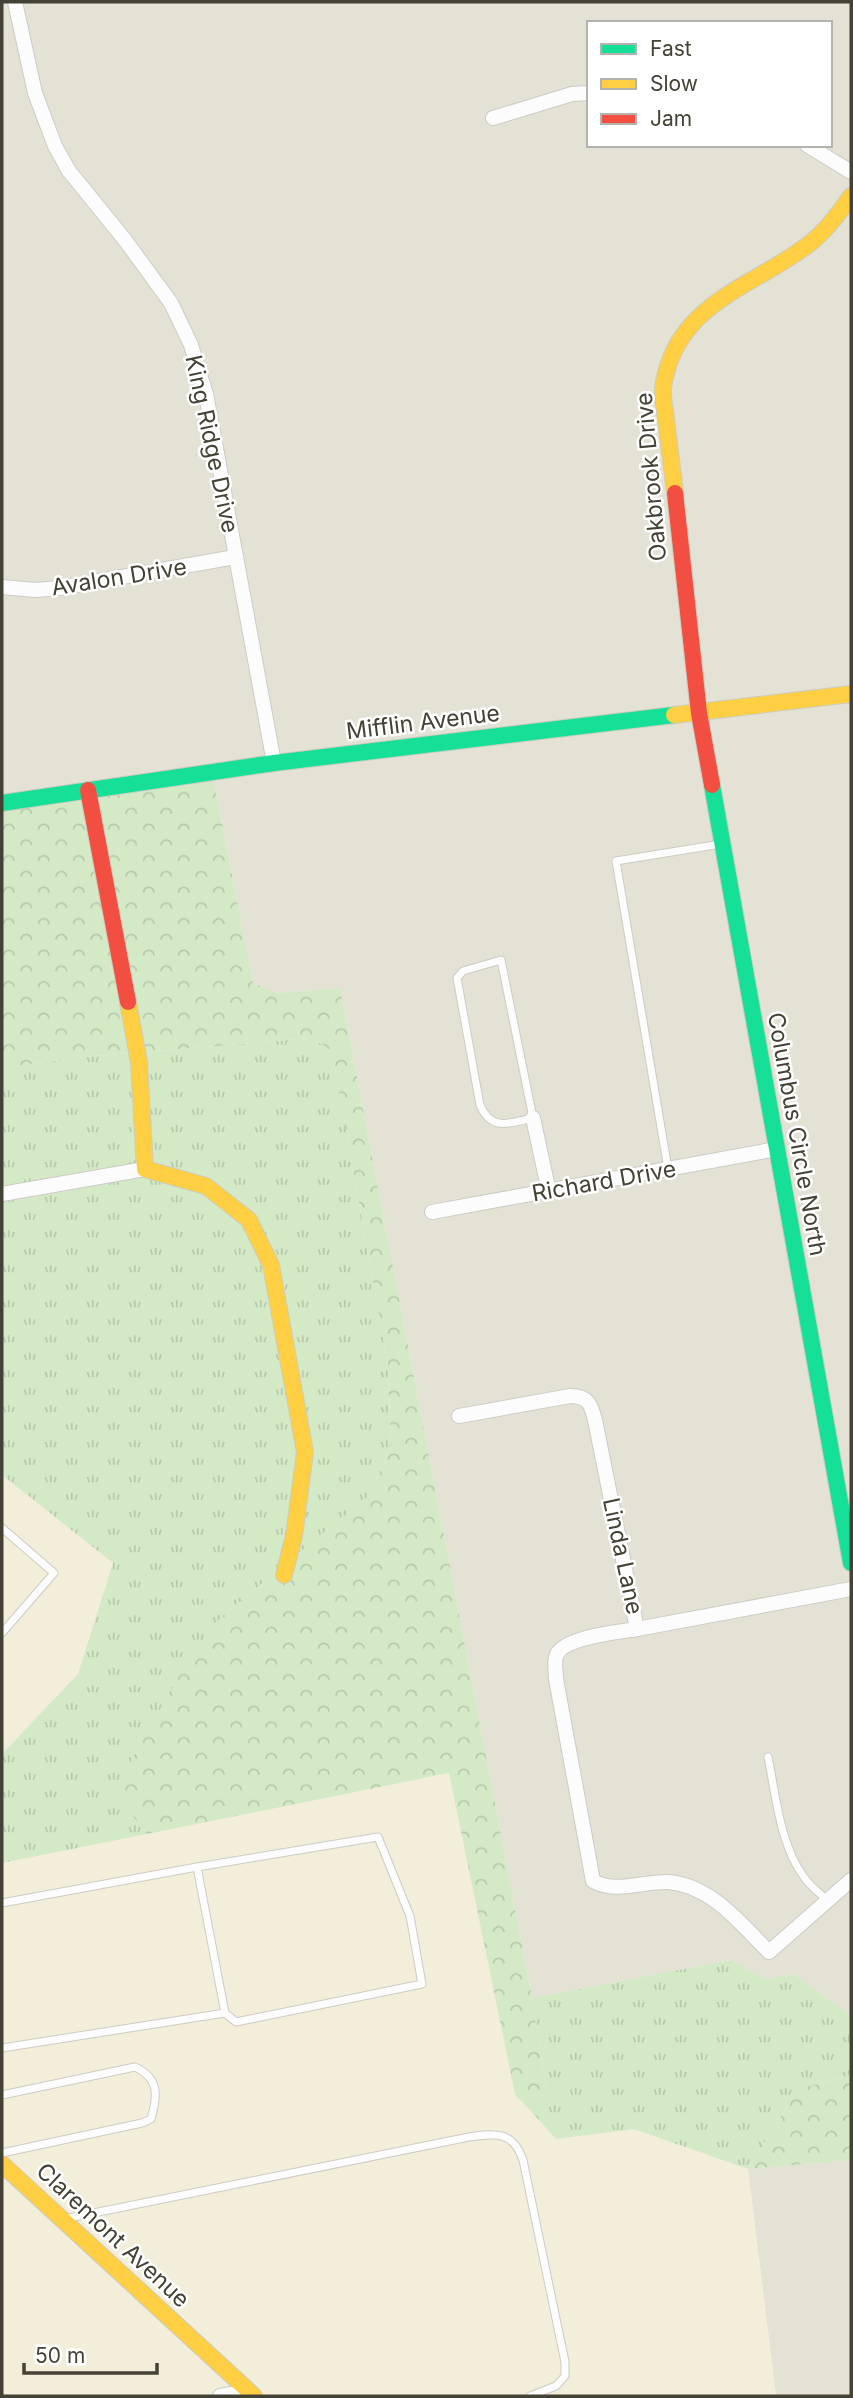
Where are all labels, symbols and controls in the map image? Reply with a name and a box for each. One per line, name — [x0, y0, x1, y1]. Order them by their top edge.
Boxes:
legend — [587, 21, 832, 147]
text: Fast — [650, 36, 692, 61]
text: Slow — [650, 71, 698, 96]
text: Jam — [650, 106, 692, 131]
street label: King Ridge Drive — [179, 353, 245, 535]
street label: Oakbrook Drive — [630, 391, 672, 563]
street label: Avalon Drive — [49, 552, 189, 602]
street label: Mifflin Avenue — [345, 699, 501, 745]
street label: Columbus Circle North — [762, 1010, 832, 1258]
street label: Richard Drive — [530, 1155, 678, 1207]
street label: Linda Lane — [597, 1495, 649, 1617]
street label: Claremont Avenue — [31, 2157, 195, 2313]
scale bar — [24, 2332, 158, 2376]
text: 50 m — [35, 2343, 85, 2368]

